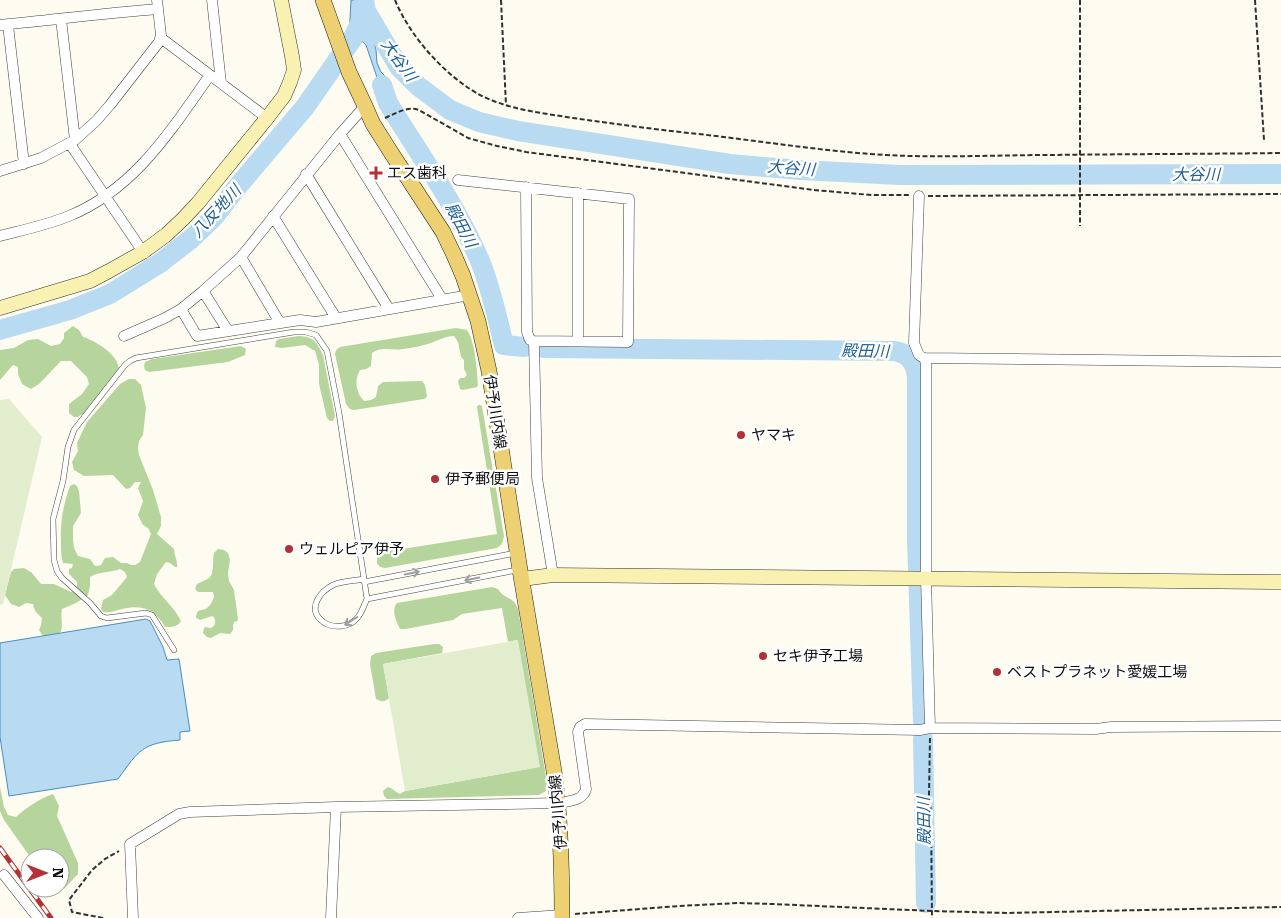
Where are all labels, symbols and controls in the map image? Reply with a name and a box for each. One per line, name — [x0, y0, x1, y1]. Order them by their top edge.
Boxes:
water label: 大谷川 — [377, 35, 422, 87]
water label: 大谷川 — [766, 157, 818, 179]
place label: エス歯科 — [387, 164, 447, 182]
water label: 大谷川 — [1172, 165, 1222, 184]
marker: エス歯科 — [369, 166, 383, 180]
water label: 八反地川 — [187, 180, 246, 241]
water label: 殿田川 — [441, 199, 482, 252]
water label: 殿田川 — [841, 341, 891, 361]
street label: 伊予川内線 — [480, 374, 510, 450]
place label: ヤマキ — [751, 426, 796, 444]
marker: ヤマキ — [735, 429, 747, 441]
place label: 伊予郵便局 — [445, 470, 520, 488]
marker: 伊予郵便局 — [429, 473, 441, 485]
place label: ウェルピア伊予 — [299, 540, 404, 558]
marker: ウェルピア伊予 — [283, 543, 295, 555]
one-way arrow — [404, 567, 420, 577]
one-way arrow — [465, 575, 481, 584]
one-way arrow — [344, 616, 358, 627]
place label: セキ伊予工場 — [773, 647, 863, 665]
marker: セキ伊予工場 — [757, 650, 769, 662]
place label: ベストプラネット愛媛工場 — [1007, 663, 1187, 681]
marker: ベストプラネット愛媛工場 — [991, 666, 1003, 678]
street label: 伊予川内線 — [546, 774, 570, 850]
water label: 殿田川 — [914, 795, 934, 845]
north arrow — [20, 848, 70, 898]
text: N — [50, 868, 66, 879]

